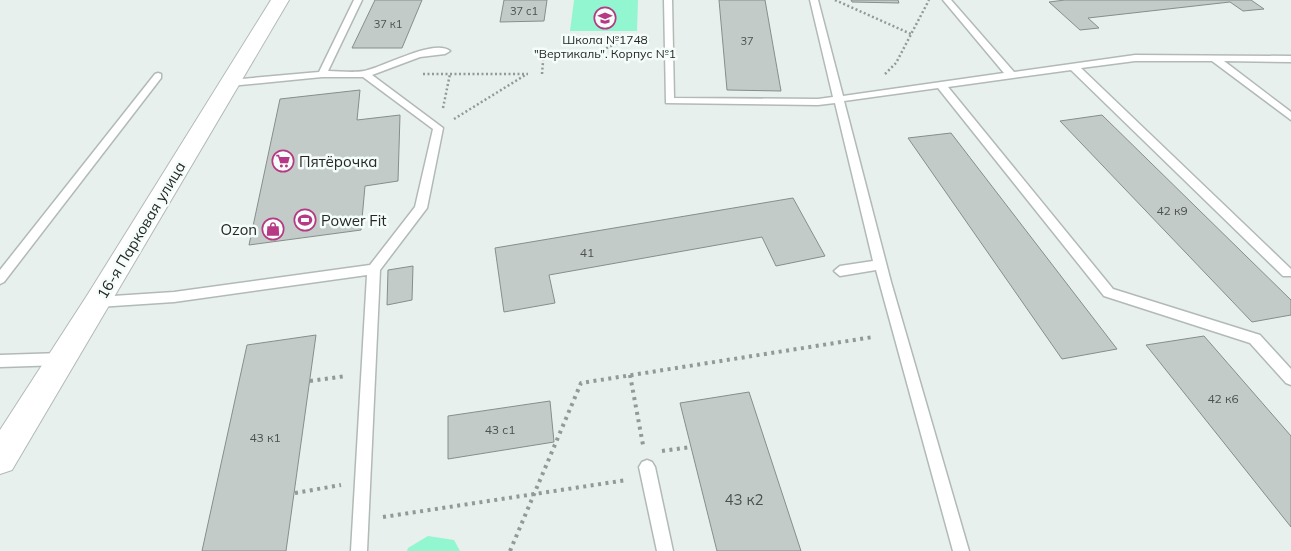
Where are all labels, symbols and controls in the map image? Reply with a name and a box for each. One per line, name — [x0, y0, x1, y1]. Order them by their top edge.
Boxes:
house number: 37 с1 — [510, 4, 538, 18]
school or university icon: Школа №1748 "Вертикаль". Корпус №1 — [593, 6, 617, 30]
house number: 37 к1 — [374, 17, 402, 31]
place label: Школа №1748 "Вертикаль". Корпус №1 — [534, 32, 676, 61]
house number: 37 — [740, 34, 754, 48]
supermarket icon: Пятёрочка — [271, 149, 295, 173]
place label: Пятёрочка — [299, 152, 377, 171]
street label: 16-я Парковая улица — [93, 158, 189, 302]
house number: 42 к9 — [1156, 203, 1188, 218]
sports icon: Power Fit — [293, 208, 317, 232]
place label: Power Fit — [321, 211, 387, 230]
shop icon: Ozon — [261, 217, 285, 241]
place label: Ozon — [220, 220, 257, 239]
house number: 41 — [580, 245, 594, 260]
house number: 42 к6 — [1207, 391, 1239, 406]
house number: 43 c1 — [485, 422, 515, 437]
house number: 43 к1 — [249, 430, 281, 445]
house number: 43 к2 — [725, 490, 764, 509]

